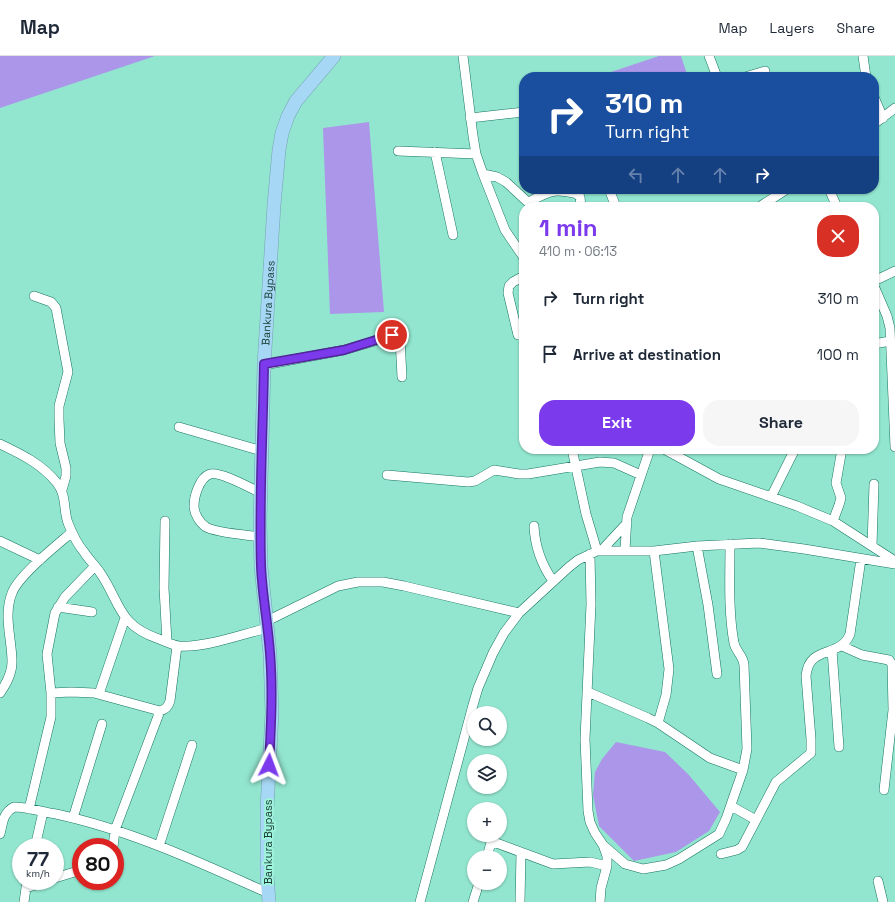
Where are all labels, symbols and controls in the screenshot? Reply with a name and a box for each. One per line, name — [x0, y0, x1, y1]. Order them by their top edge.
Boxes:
text: Map — [20, 15, 60, 40]
text: Map — [718, 19, 748, 37]
text: Layers — [770, 19, 814, 37]
text: Share — [836, 19, 875, 37]
text: 310 m — [605, 85, 683, 121]
icon: right — [539, 88, 591, 140]
text: Turn right — [605, 120, 689, 143]
icon: left — [625, 164, 647, 186]
icon: ahead — [667, 164, 689, 186]
icon: ahead — [709, 164, 731, 186]
icon: right — [751, 164, 773, 186]
text: 1 min — [539, 212, 598, 243]
button: close — [817, 215, 859, 257]
text: 410 m · 06:13 — [539, 243, 617, 260]
street label: Bankura Bypass — [258, 260, 278, 346]
icon: right — [539, 287, 561, 309]
text: Turn right — [573, 289, 644, 308]
text: 310 m — [818, 289, 859, 308]
pin — [375, 318, 409, 352]
icon: arrive — [381, 324, 403, 346]
icon: arrive — [539, 343, 561, 365]
text: Arrive at destination — [573, 345, 721, 364]
text: 100 m — [817, 345, 859, 364]
button: Exit — [539, 400, 695, 446]
button: Share — [703, 400, 859, 446]
map controls — [467, 706, 507, 890]
button: search — [467, 706, 507, 746]
position arrow — [248, 744, 290, 786]
button: layers — [467, 754, 507, 794]
street label: Bankura Bypass — [261, 799, 275, 885]
button: + — [467, 802, 507, 842]
speed limit sign: 80 — [72, 838, 124, 890]
text: 77 — [27, 846, 49, 872]
button: − — [467, 850, 507, 890]
text: km/h — [26, 867, 50, 880]

